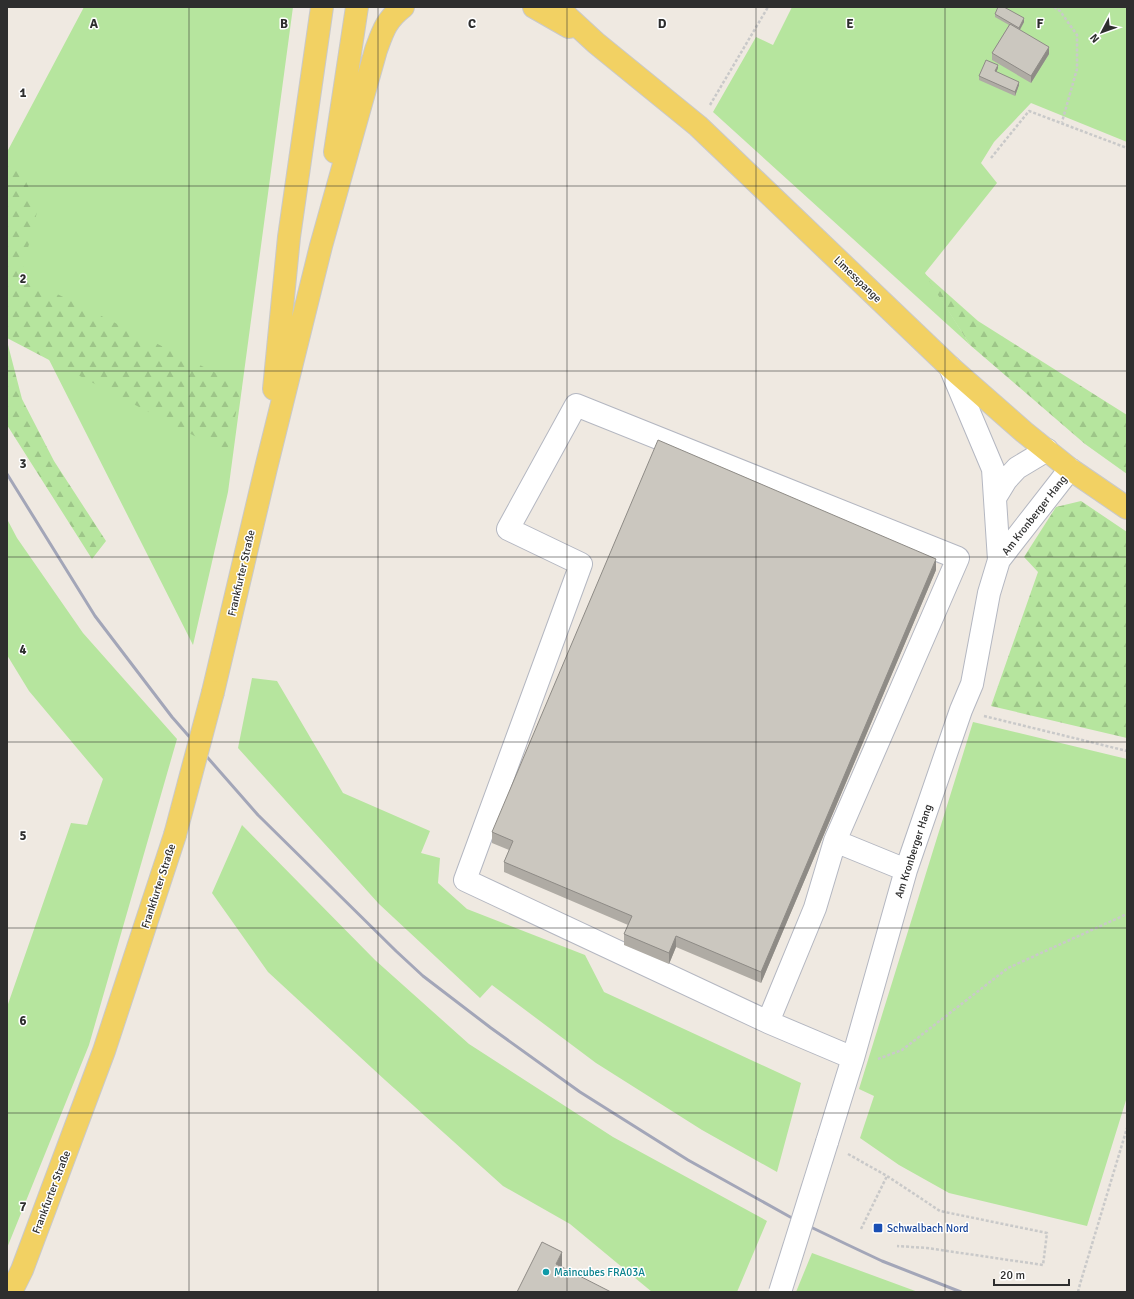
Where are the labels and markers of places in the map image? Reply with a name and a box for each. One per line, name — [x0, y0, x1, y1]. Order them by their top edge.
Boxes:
marker: Schwalbach Nord — [872, 1222, 884, 1234]
place label: Schwalbach Nord — [887, 1222, 969, 1235]
place label: Maincubes FRA03A — [554, 1266, 645, 1279]
marker: Maincubes FRA03A — [541, 1267, 551, 1277]

